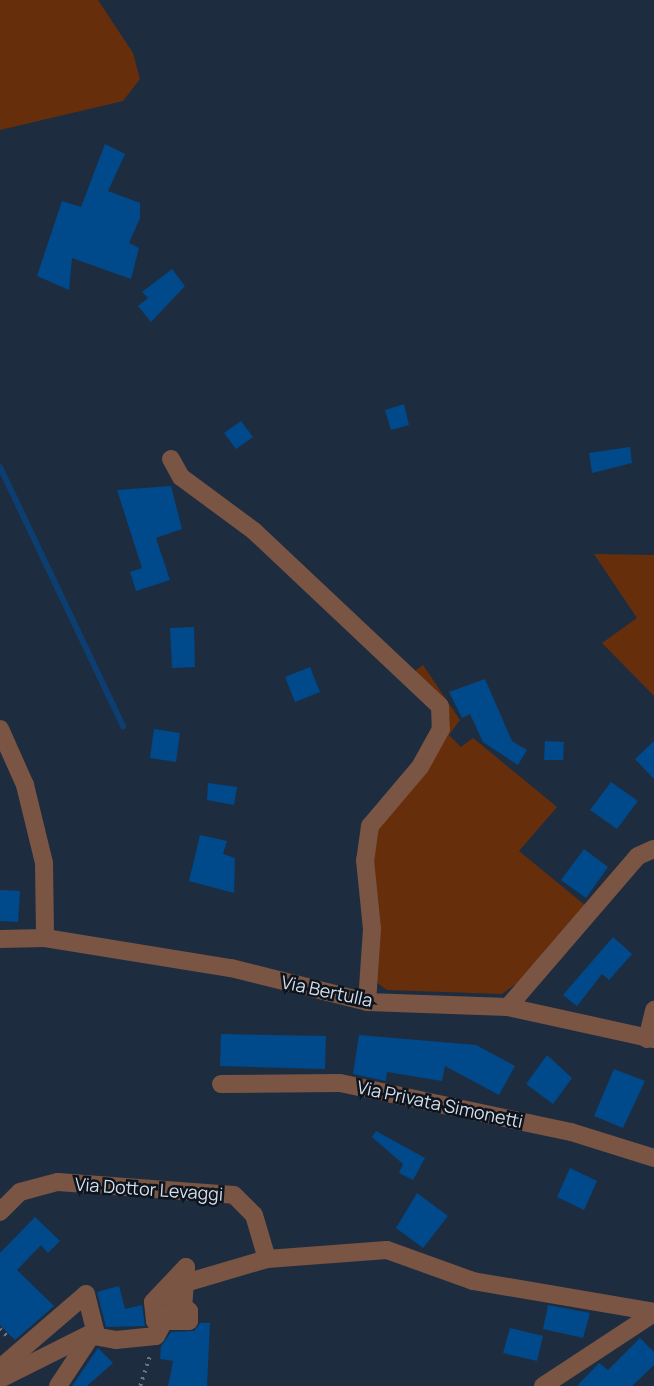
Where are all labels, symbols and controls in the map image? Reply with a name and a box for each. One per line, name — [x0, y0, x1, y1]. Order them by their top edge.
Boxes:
street label: Via Bertulla — [279, 971, 375, 1011]
street label: Via Privata Simonetti — [355, 1076, 525, 1132]
street label: Via Dottor Levaggi — [74, 1173, 224, 1205]

